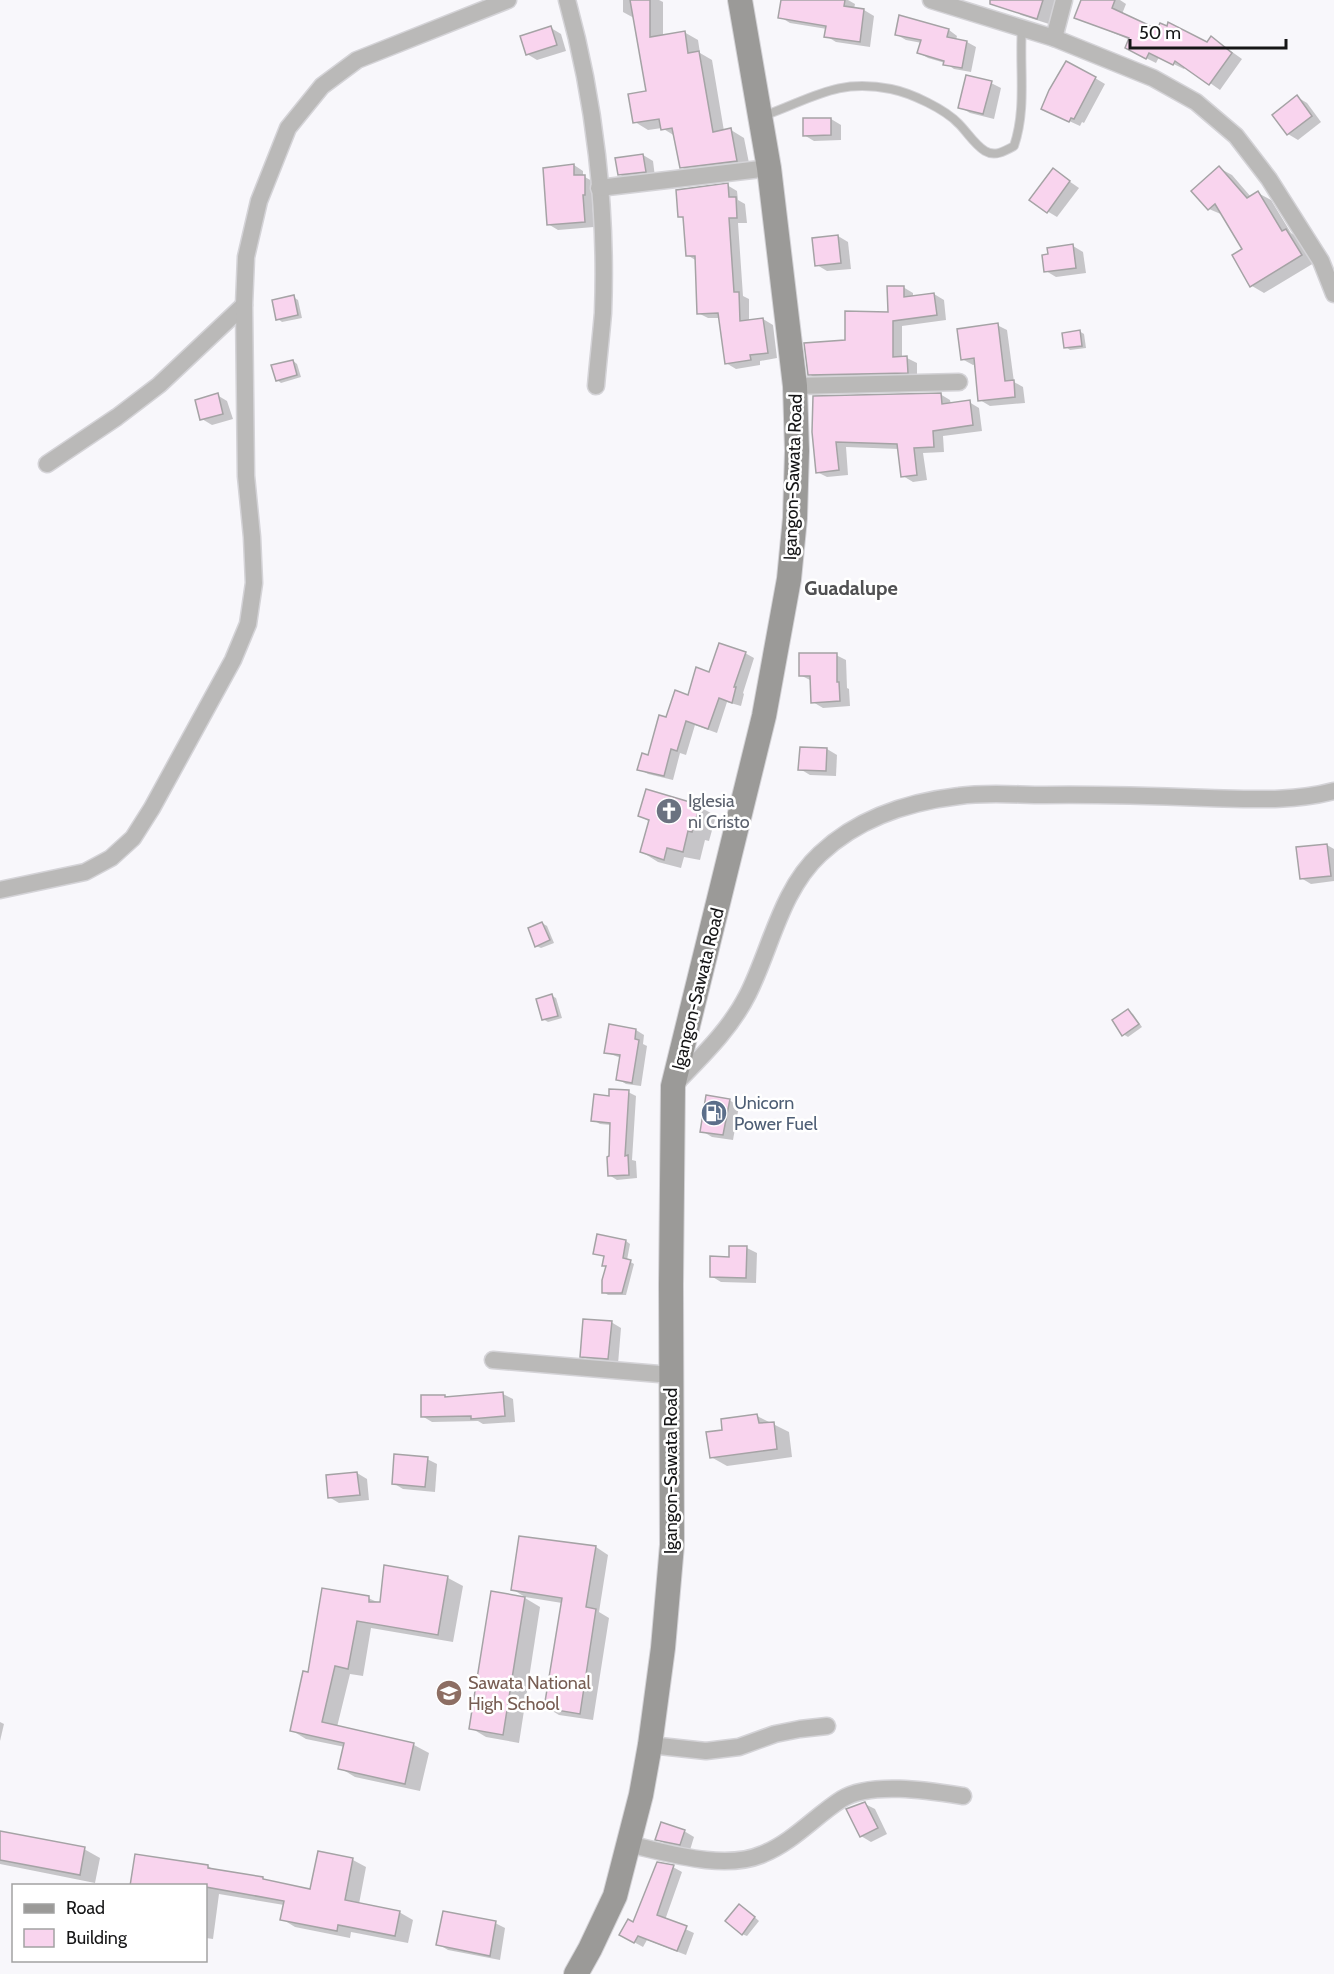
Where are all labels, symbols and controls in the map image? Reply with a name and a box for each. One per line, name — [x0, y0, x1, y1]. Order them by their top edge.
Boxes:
scale bar — [1130, 12, 1286, 50]
text: 50 m — [1139, 22, 1181, 44]
street label: Igangon-Sawata Road — [779, 393, 807, 561]
district label: Guadalupe — [804, 576, 898, 600]
place label: Iglesia ni Cristo — [688, 790, 750, 833]
church icon: Iglesia ni Cristo — [654, 796, 684, 826]
street label: Igangon-Sawata Road — [667, 906, 729, 1072]
place label: Unicorn Power Fuel — [734, 1092, 818, 1135]
fuel station icon: Unicorn Power Fuel — [699, 1098, 729, 1128]
street label: Igangon-Sawata Road — [660, 1388, 682, 1554]
place label: Sawata National High School — [468, 1672, 592, 1715]
school or university icon: Sawata National High School — [434, 1678, 464, 1708]
legend — [12, 1884, 207, 1962]
text: Road — [66, 1897, 105, 1919]
text: Building — [66, 1927, 128, 1949]

